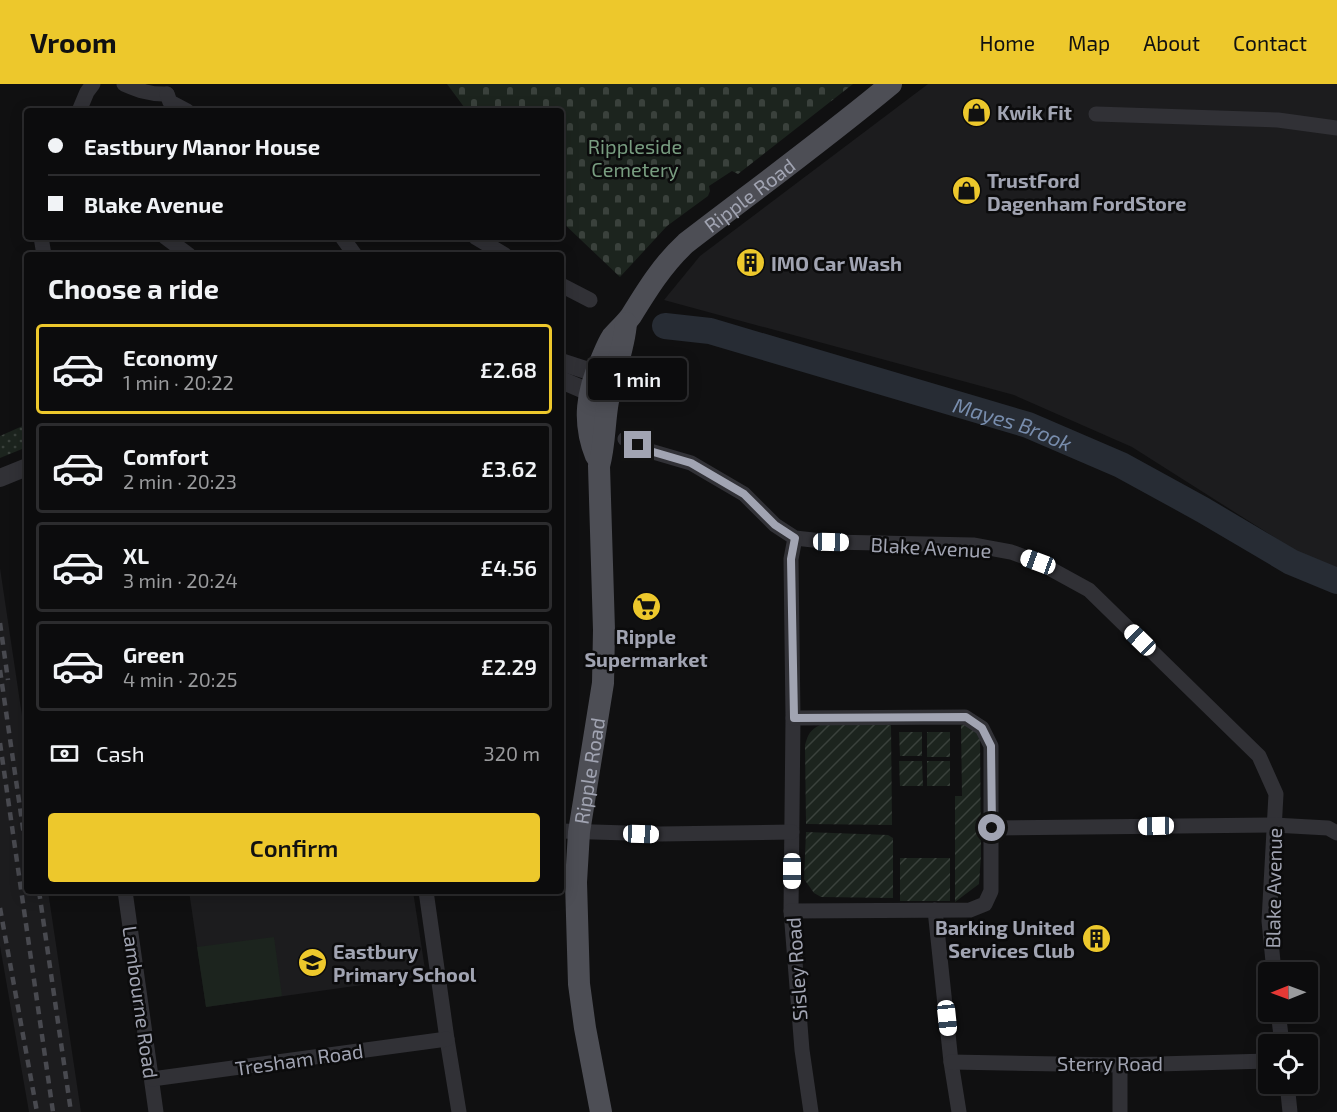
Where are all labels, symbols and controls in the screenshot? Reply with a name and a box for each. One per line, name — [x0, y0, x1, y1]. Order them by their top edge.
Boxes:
text: Vroom — [30, 25, 117, 59]
text: Home — [979, 30, 1035, 55]
text: Map — [1068, 30, 1110, 55]
text: About — [1143, 30, 1200, 55]
text: Contact — [1233, 30, 1307, 55]
shop icon: Kwik Fit — [960, 96, 992, 128]
place label: Kwik Fit — [997, 100, 1072, 124]
text: Eastbury Manor House — [84, 133, 320, 159]
park label: Rippleside Cemetery — [588, 134, 682, 181]
street label: Ripple Road — [699, 153, 799, 237]
place label: TrustFord Dagenham FordStore — [987, 168, 1187, 215]
shop icon: TrustFord Dagenham FordStore — [950, 175, 982, 207]
text: Blake Avenue — [84, 191, 224, 217]
building icon: IMO Car Wash — [734, 247, 766, 279]
place label: IMO Car Wash — [771, 251, 902, 275]
text: Choose a ride — [48, 272, 219, 304]
icon: car — [51, 342, 105, 396]
text: Economy — [123, 344, 218, 370]
text: £2.68 — [480, 356, 537, 382]
callout: 1 min — [588, 358, 688, 400]
text: 1 min — [614, 367, 661, 391]
text: 1 min · 20:22 — [123, 370, 234, 394]
water label: Mayes Brook — [951, 391, 1076, 455]
route end — [624, 431, 651, 458]
icon: car — [51, 441, 105, 495]
text: Comfort — [123, 443, 208, 469]
text: £3.62 — [481, 455, 537, 481]
text: 2 min · 20:23 — [123, 469, 237, 493]
street label: Blake Avenue — [870, 532, 992, 562]
car — [813, 533, 849, 551]
icon: car — [51, 540, 105, 594]
text: XL — [123, 542, 149, 568]
car — [1018, 547, 1058, 577]
text: £4.56 — [480, 554, 537, 580]
text: 3 min · 20:24 — [123, 568, 238, 592]
supermarket icon: Ripple Supermarket — [630, 590, 662, 622]
car — [1121, 621, 1159, 659]
place label: Ripple Supermarket — [584, 624, 708, 671]
icon: car — [51, 639, 105, 693]
text: Green — [123, 641, 185, 667]
text: £2.29 — [481, 653, 537, 679]
text: 4 min · 20:25 — [123, 667, 237, 691]
street label: Ripple Road — [568, 716, 609, 826]
icon: cash — [48, 737, 81, 770]
text: Cash — [96, 740, 145, 766]
text: 320 m — [484, 741, 540, 765]
button: Confirm — [48, 813, 540, 882]
route start — [978, 814, 1005, 841]
car — [1138, 817, 1174, 835]
car — [623, 824, 659, 844]
street label: Blake Avenue — [1260, 827, 1286, 949]
car — [783, 853, 801, 889]
place label: Barking United Services Club — [935, 915, 1075, 962]
street label: Sisley Road — [780, 916, 812, 1022]
building icon: Barking United Services Club — [1080, 922, 1112, 954]
street label: Lambourne Road — [118, 924, 164, 1080]
place label: Eastbury Primary School — [333, 939, 477, 987]
school or university icon: Eastbury Primary School — [296, 946, 328, 978]
north arrow — [1258, 962, 1318, 1022]
map controls — [1258, 962, 1318, 1094]
car — [936, 999, 958, 1037]
button: locate — [1258, 1034, 1318, 1094]
street label: Tresham Road — [233, 1038, 365, 1080]
street label: Sterry Road — [1057, 1051, 1163, 1075]

